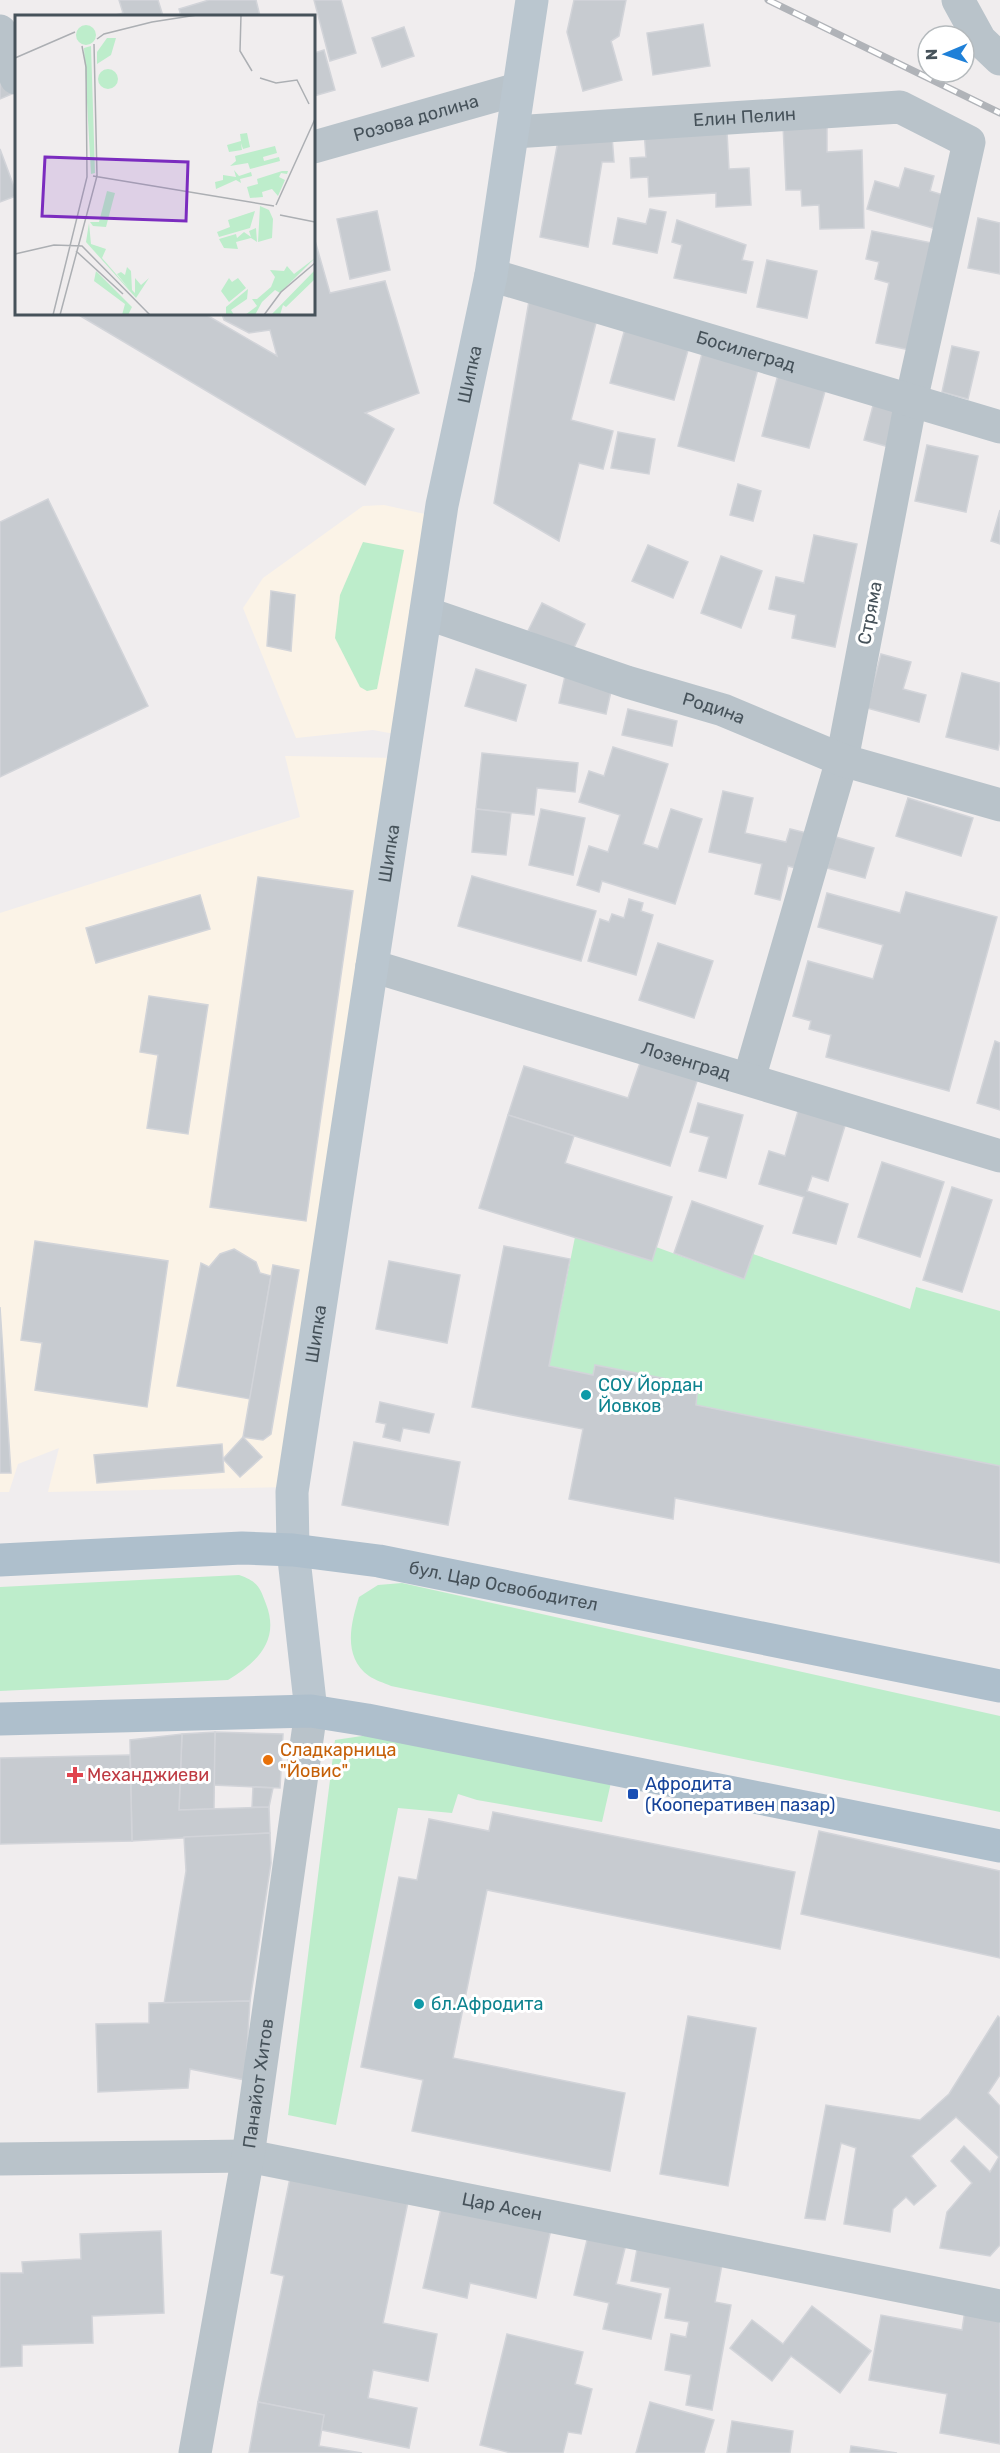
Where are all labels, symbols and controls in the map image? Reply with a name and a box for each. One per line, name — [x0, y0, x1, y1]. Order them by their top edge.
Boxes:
inset map — [15, 15, 315, 315]
north arrow — [916, 24, 976, 84]
text: N — [922, 48, 941, 61]
street label: Розова долина — [351, 90, 481, 146]
street label: Елин Пелин — [692, 103, 797, 131]
street label: Босилеград — [694, 326, 798, 376]
street label: Шипка — [453, 343, 487, 405]
street label: Стряма — [853, 580, 887, 646]
street label: Родина — [680, 688, 748, 729]
street label: Шипка — [374, 823, 404, 884]
street label: Лозенград — [638, 1037, 734, 1085]
street label: Шипка — [301, 1303, 331, 1364]
place label: СОУ Йордан Йовков — [598, 1374, 703, 1417]
marker: СОУ Йордан Йовков — [579, 1388, 593, 1402]
street label: бул. Цар Освободител — [407, 1556, 600, 1616]
place label: Сладкарница "Йовис" — [280, 1739, 396, 1782]
marker: Сладкарница "Йовис" — [261, 1753, 275, 1767]
place label: Механджиеви — [87, 1764, 209, 1786]
marker: Механджиеви — [68, 1768, 82, 1782]
place label: Афродита (Кооперативен пазар) — [645, 1773, 835, 1816]
marker: Афродита (Кооперативен пазар) — [626, 1787, 640, 1801]
place label: бл.Афродита — [431, 1993, 543, 2015]
marker: бл.Афродита — [412, 1997, 426, 2011]
street label: Панайот Хитов — [238, 2017, 278, 2150]
street label: Цар Асен — [460, 2188, 544, 2225]

